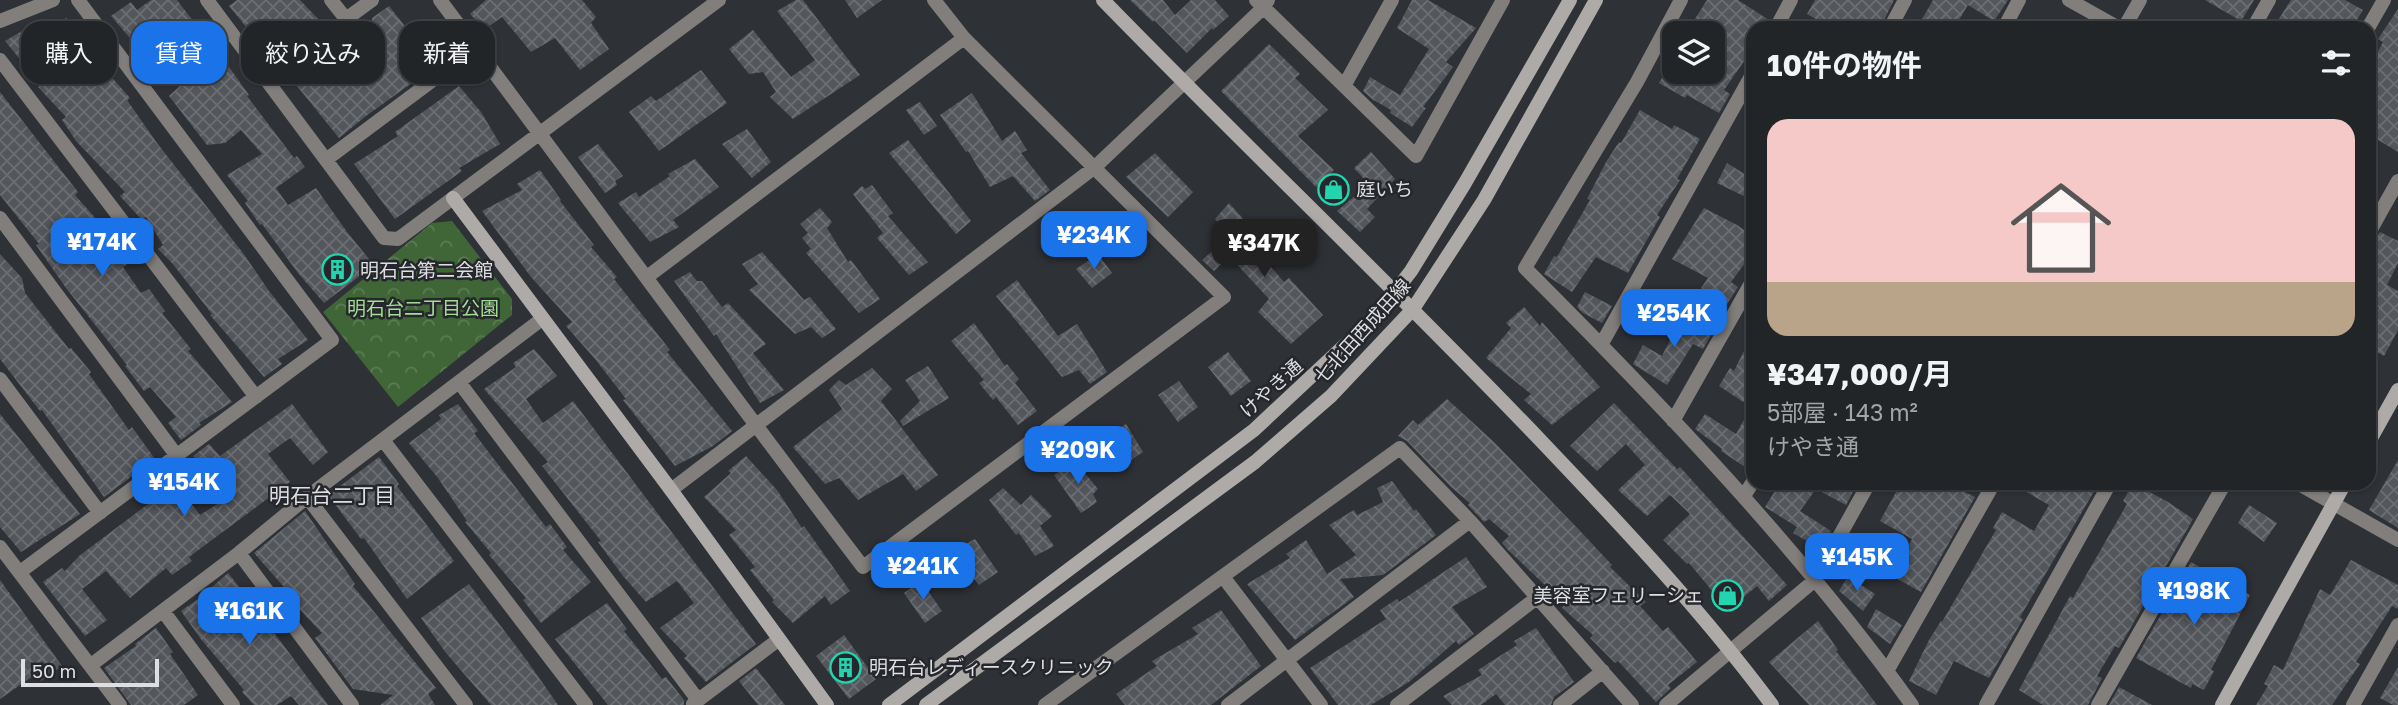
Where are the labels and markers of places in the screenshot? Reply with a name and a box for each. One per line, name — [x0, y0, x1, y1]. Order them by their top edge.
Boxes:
shop icon: 庭いち — [1316, 172, 1350, 206]
place label: 庭いち — [1356, 177, 1413, 200]
pin: ¥234K — [1045, 212, 1143, 271]
pin: ¥174K — [53, 218, 151, 278]
pin: ¥347K — [1215, 219, 1313, 279]
building icon: 明石台第二会館 — [320, 253, 354, 287]
place label: 明石台第二会館 — [360, 258, 493, 281]
pin: ¥254K — [1625, 290, 1723, 349]
pin: ¥209K — [1029, 426, 1127, 486]
pin: ¥154K — [135, 458, 233, 518]
pin: ¥145K — [1808, 534, 1906, 593]
pin: ¥241K — [874, 542, 972, 602]
pin: ¥198K — [2145, 568, 2243, 627]
shop icon: 美容室フェリーシェ — [1710, 578, 1744, 612]
place label: 美容室フェリーシェ — [1533, 583, 1704, 606]
pin: ¥161K — [200, 588, 298, 647]
building icon: 明石台レディースクリニック — [829, 650, 863, 684]
place label: 明石台レディースクリニック — [869, 655, 1114, 678]

